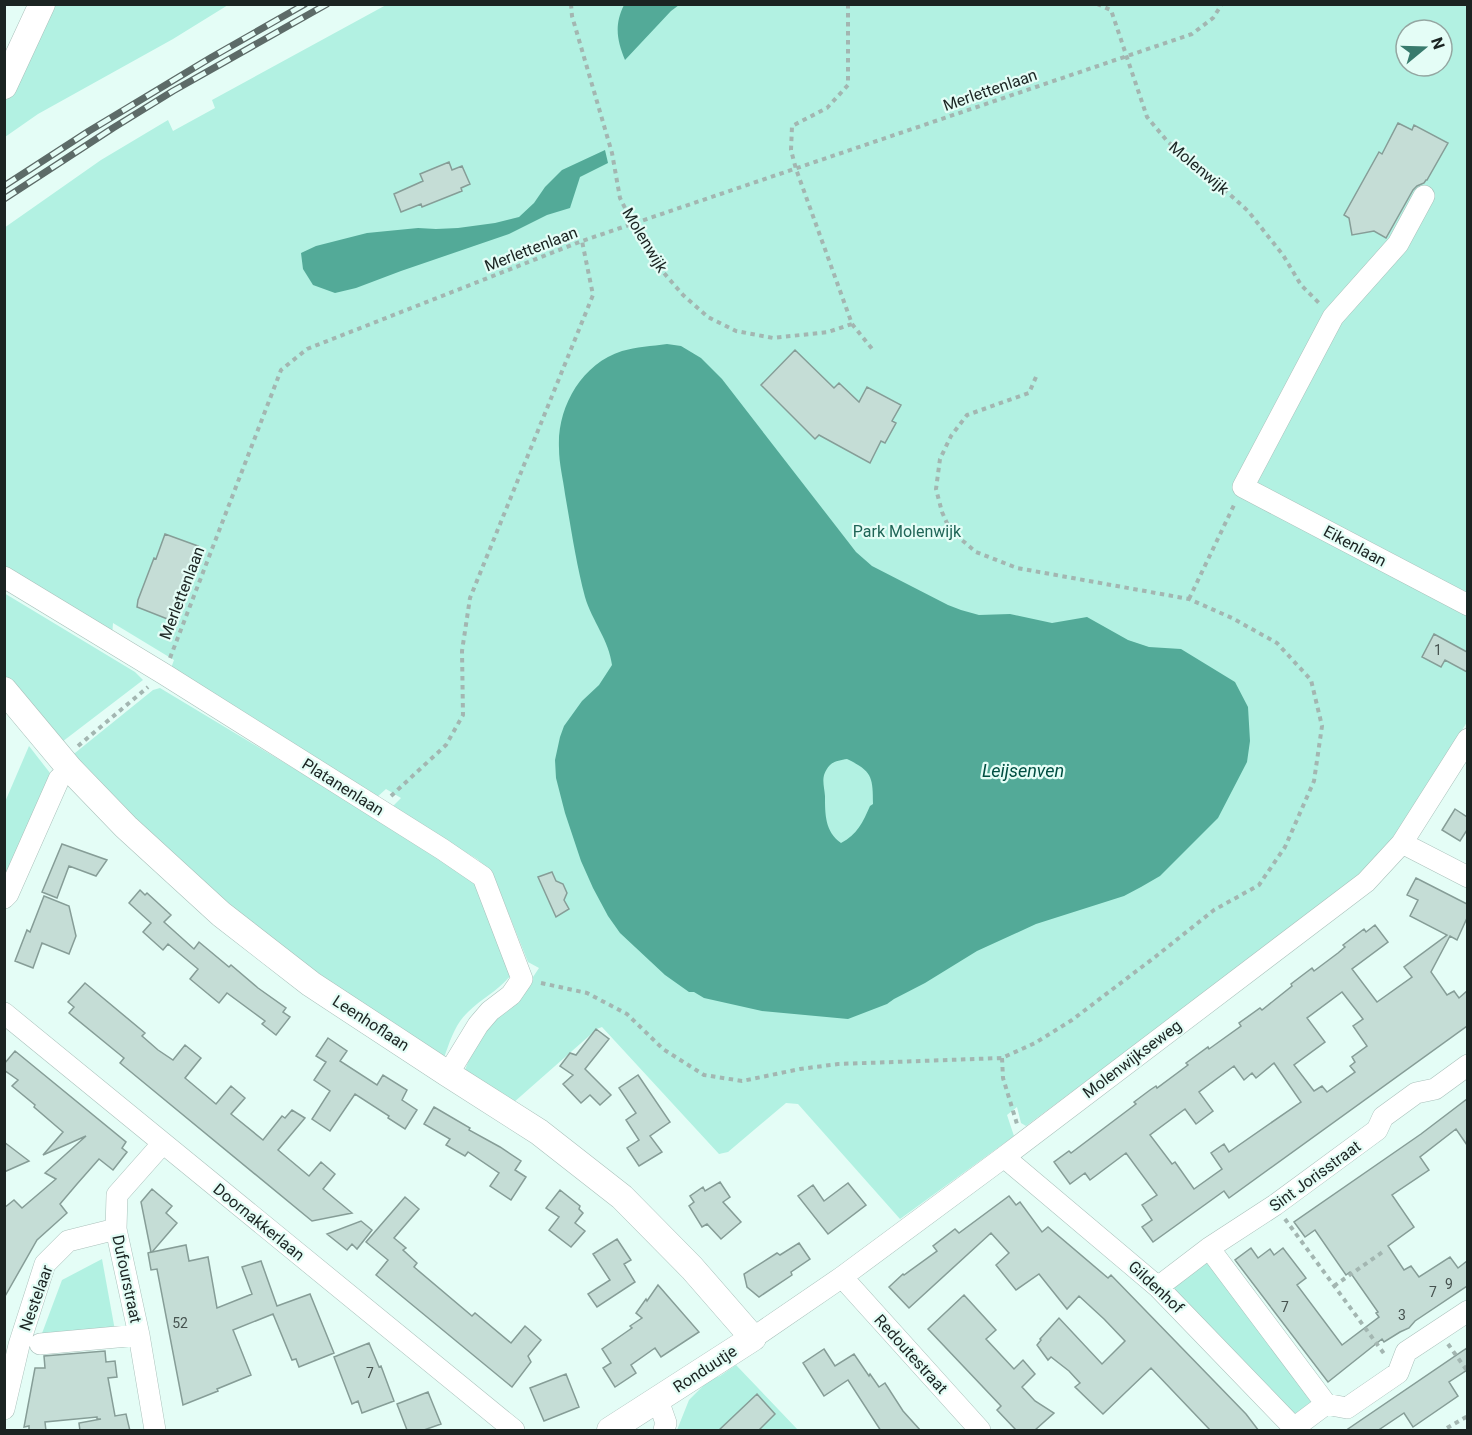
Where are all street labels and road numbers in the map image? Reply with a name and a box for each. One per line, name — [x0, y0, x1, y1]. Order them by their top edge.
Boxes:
street label: Merlettenlaan — [940, 65, 1040, 115]
street label: Molenwijk — [1165, 138, 1233, 199]
street label: Molenwijk — [618, 204, 672, 277]
street label: Merlettenlaan — [482, 223, 580, 275]
street label: Eikenlaan — [1320, 522, 1390, 570]
street label: Merlettenlaan — [156, 544, 208, 642]
street label: Platanenlaan — [299, 754, 387, 820]
street label: Leenhoflaan — [329, 991, 413, 1055]
street label: Molenwijkseweg — [1079, 1016, 1185, 1102]
street label: Sint Jorisstraat — [1266, 1137, 1364, 1215]
street label: Doornakkerlaan — [210, 1179, 308, 1265]
street label: Dufourstraat — [108, 1233, 146, 1325]
street label: Gildenhof — [1124, 1257, 1188, 1318]
street label: Nestelaar — [15, 1262, 57, 1333]
street label: Redoutestraat — [870, 1310, 952, 1398]
street label: Ronduutje — [670, 1341, 740, 1397]

